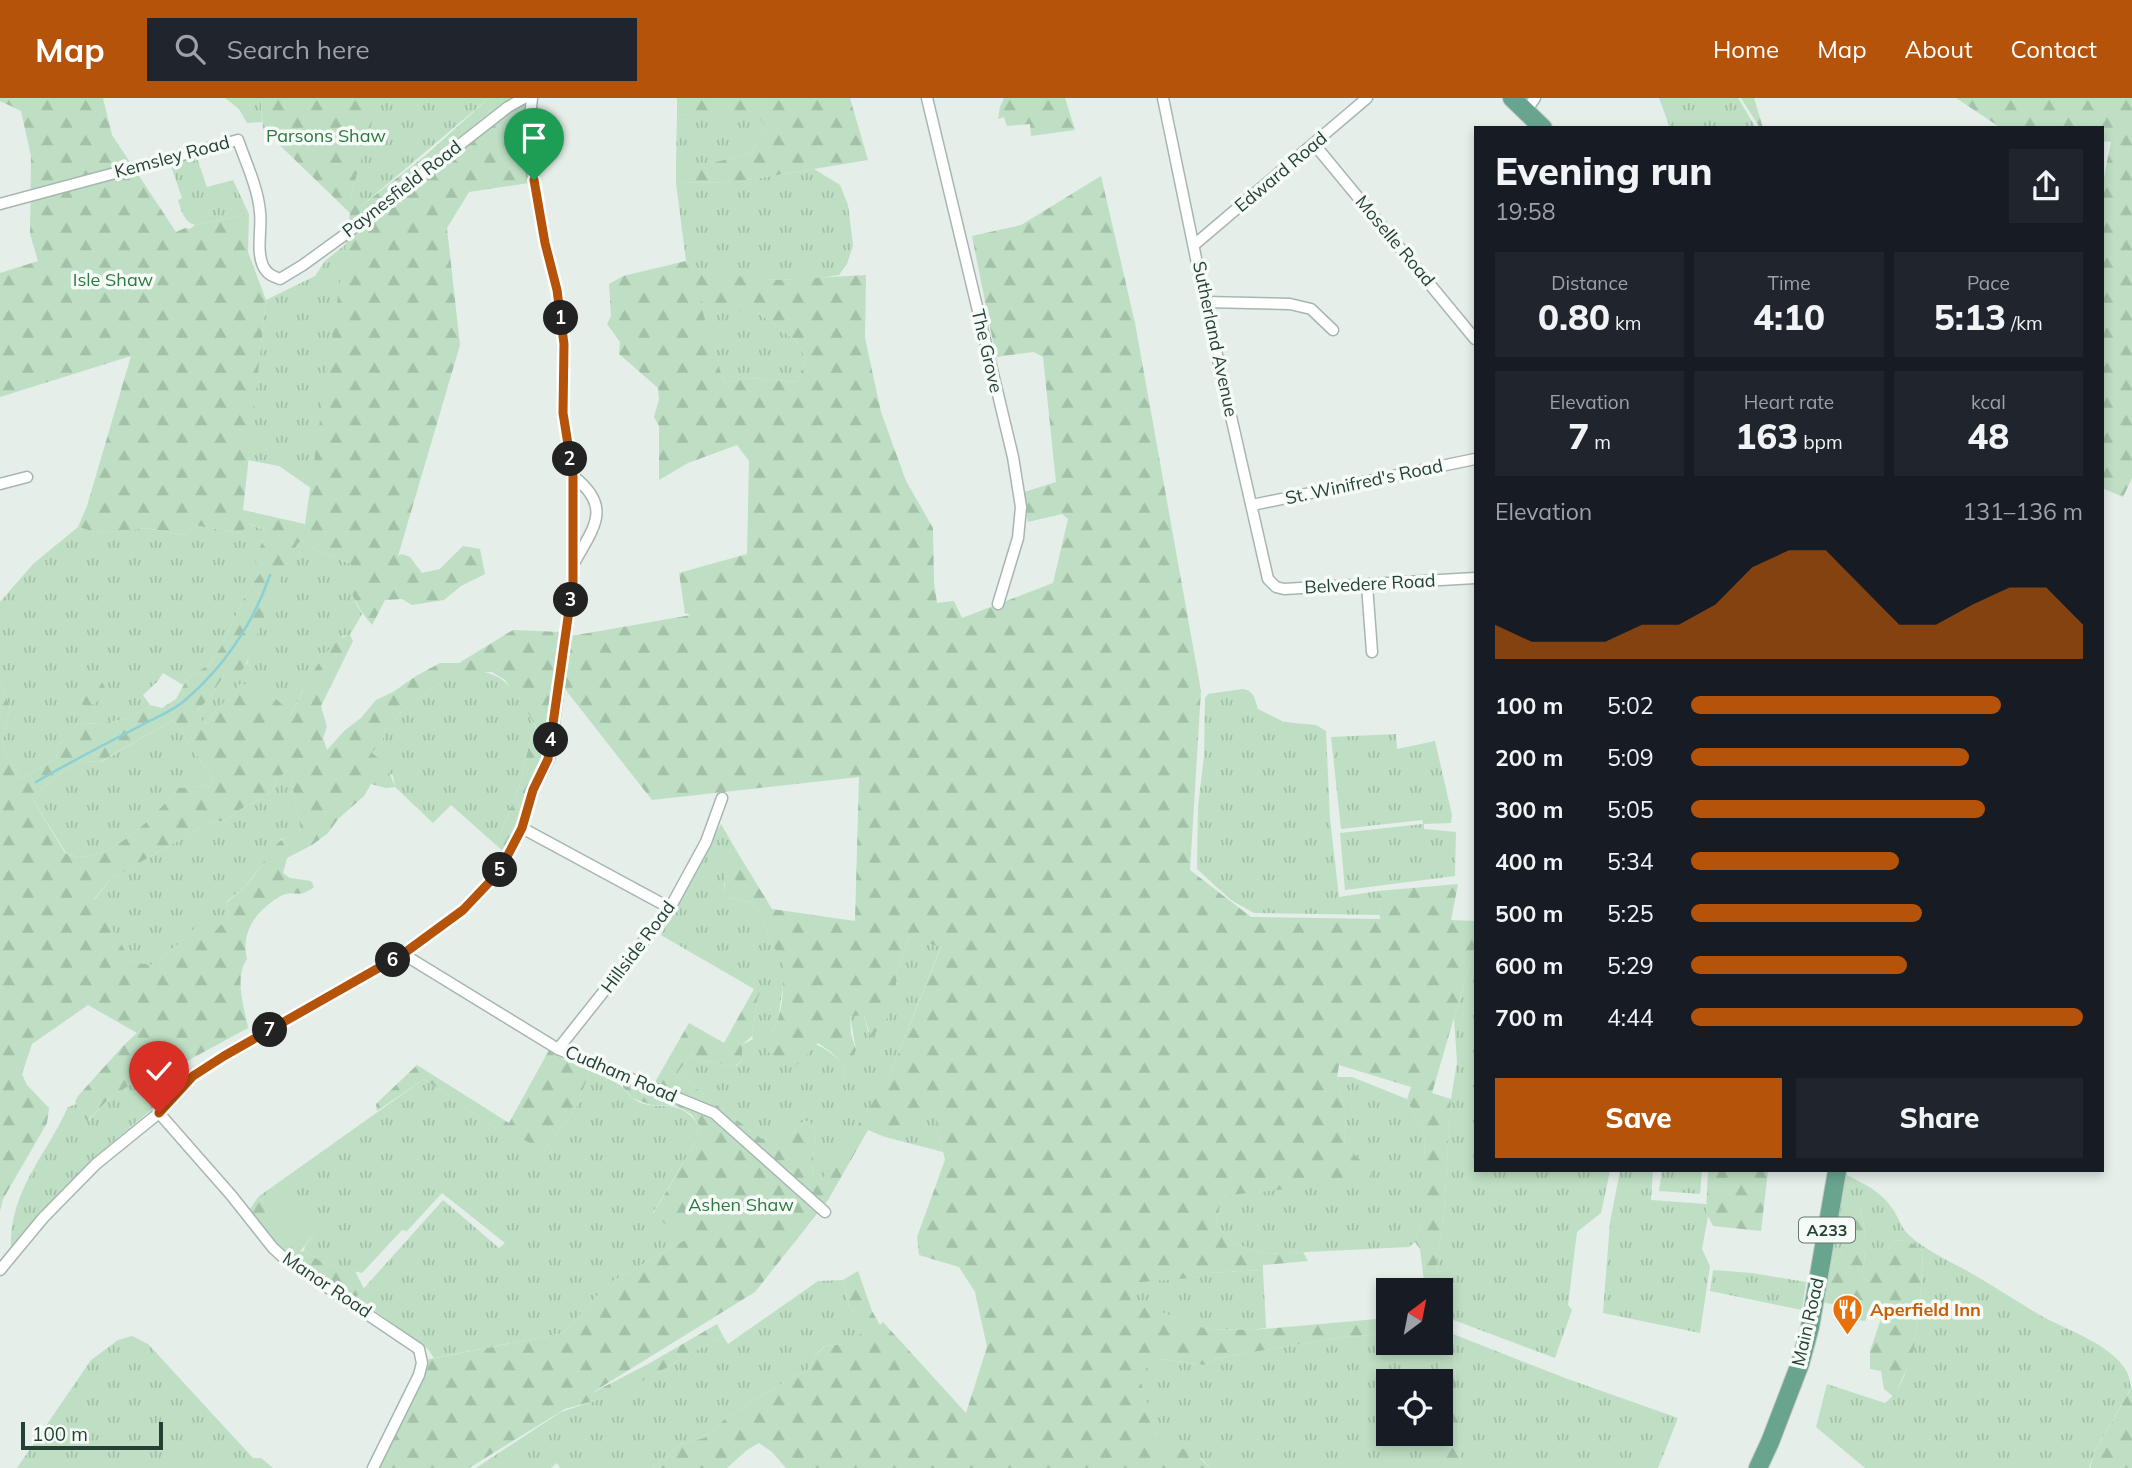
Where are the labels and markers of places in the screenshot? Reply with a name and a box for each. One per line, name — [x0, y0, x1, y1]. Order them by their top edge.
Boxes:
pin — [504, 108, 564, 180]
pin: 1 — [544, 300, 578, 336]
pin: 2 — [552, 442, 588, 476]
pin: 3 — [554, 582, 588, 618]
pin: 4 — [534, 722, 568, 758]
pin: 5 — [482, 852, 518, 888]
pin: 6 — [376, 942, 410, 978]
pin: 7 — [252, 1012, 288, 1048]
pin — [129, 1041, 189, 1113]
restaurant icon: Aperfield Inn — [1830, 1293, 1864, 1337]
place label: Aperfield Inn — [1870, 1298, 1981, 1321]

